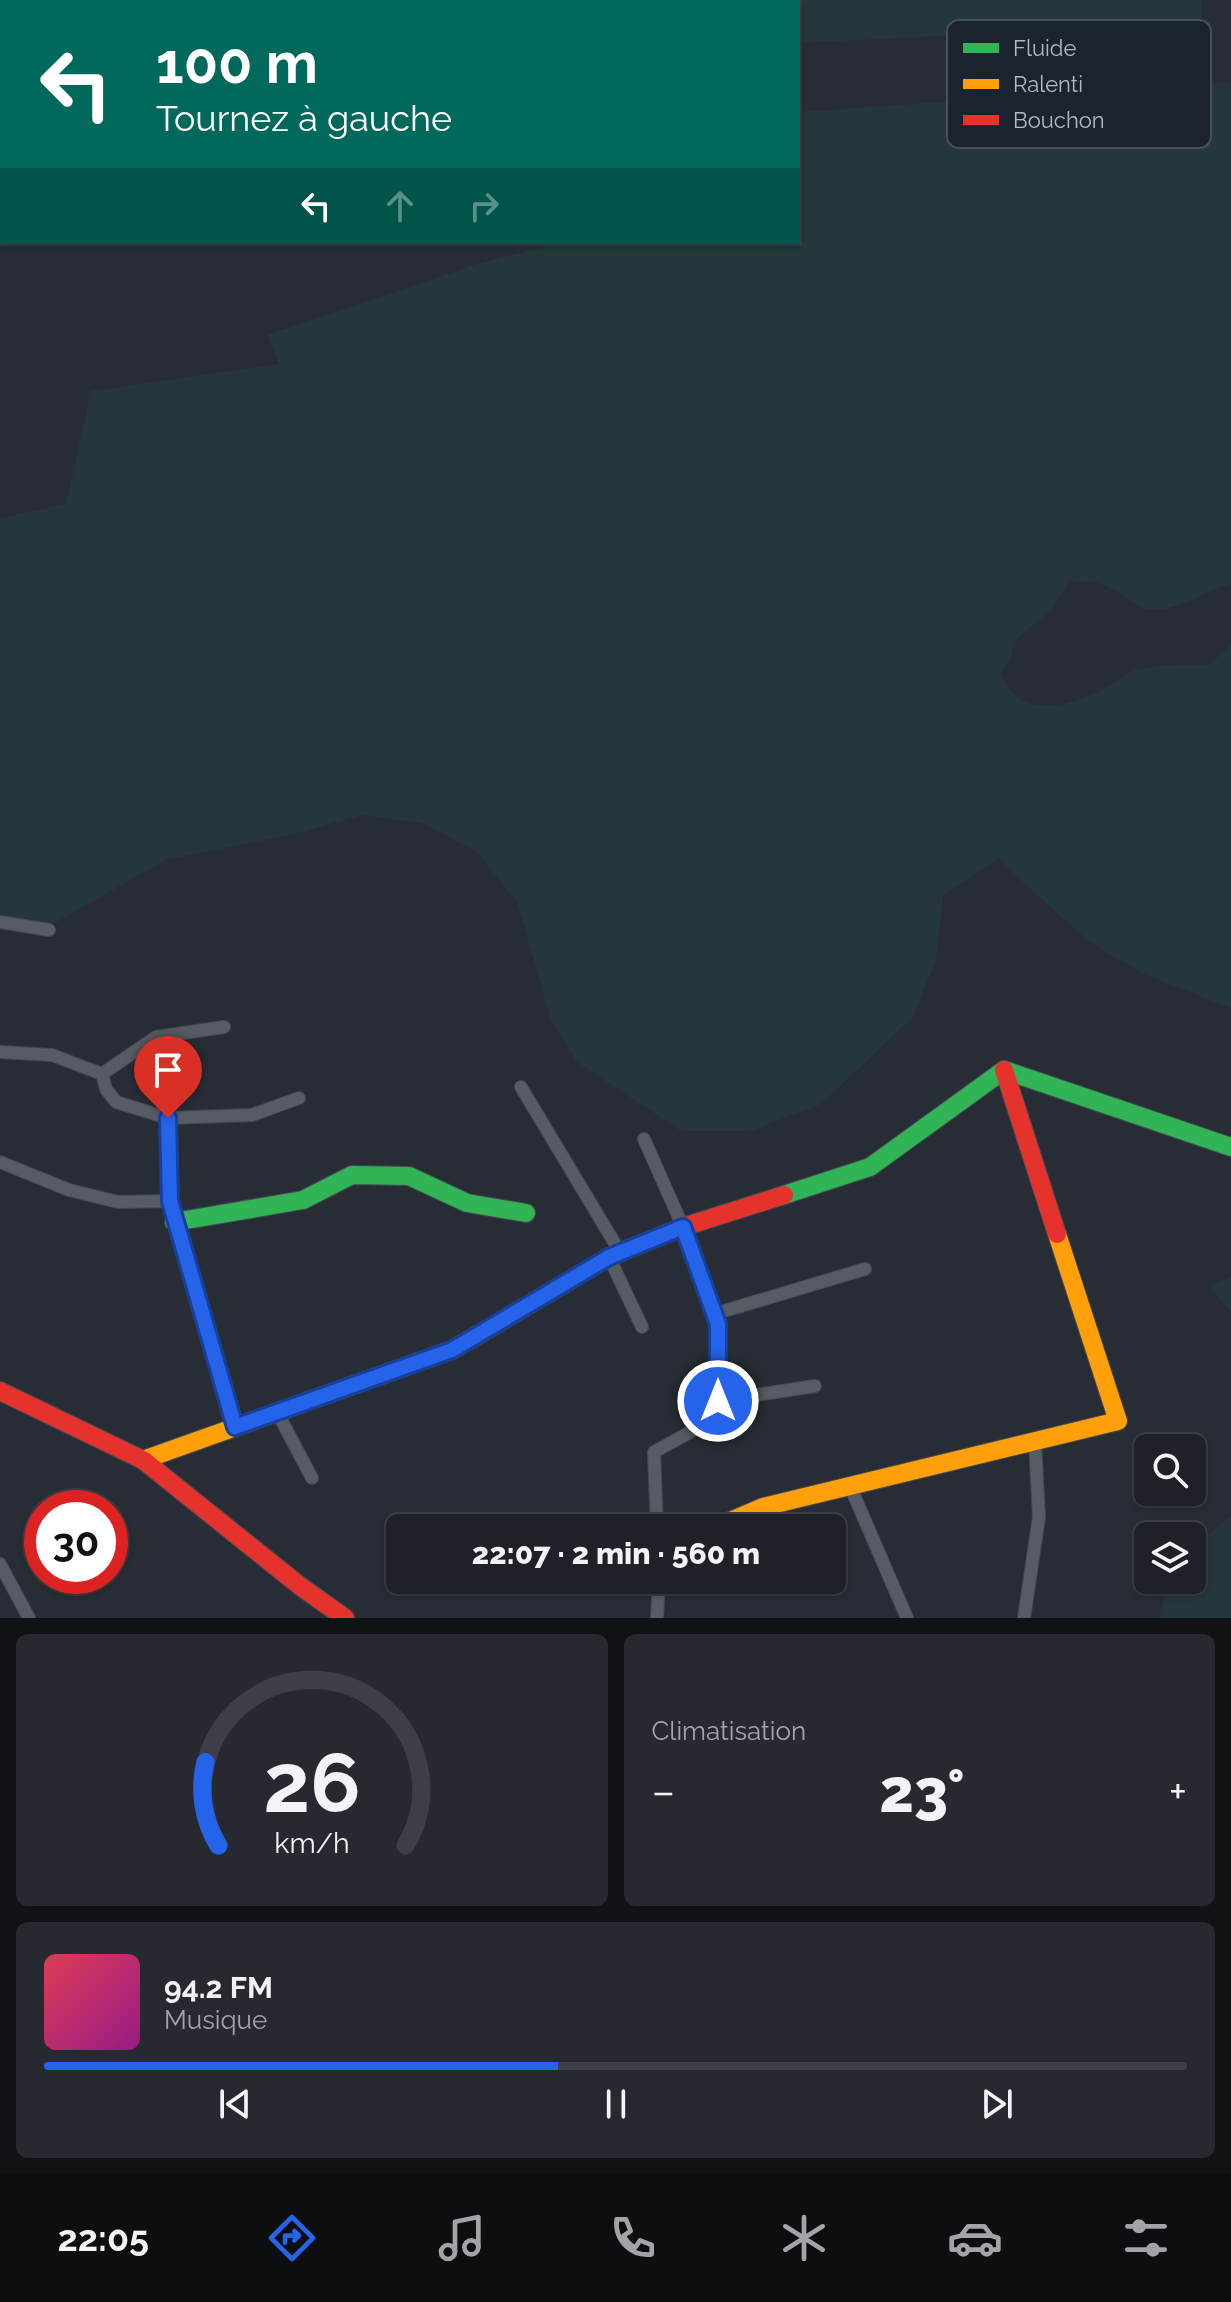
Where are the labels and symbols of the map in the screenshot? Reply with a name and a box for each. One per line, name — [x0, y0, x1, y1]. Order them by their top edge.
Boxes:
legend — [947, 20, 1211, 148]
text: Fluide — [1013, 35, 1076, 61]
text: Ralenti — [1013, 71, 1083, 97]
text: Bouchon — [1013, 107, 1105, 133]
pin — [134, 1036, 202, 1118]
position arrow — [676, 1359, 760, 1443]
speed limit sign: 30 — [24, 1490, 128, 1594]

